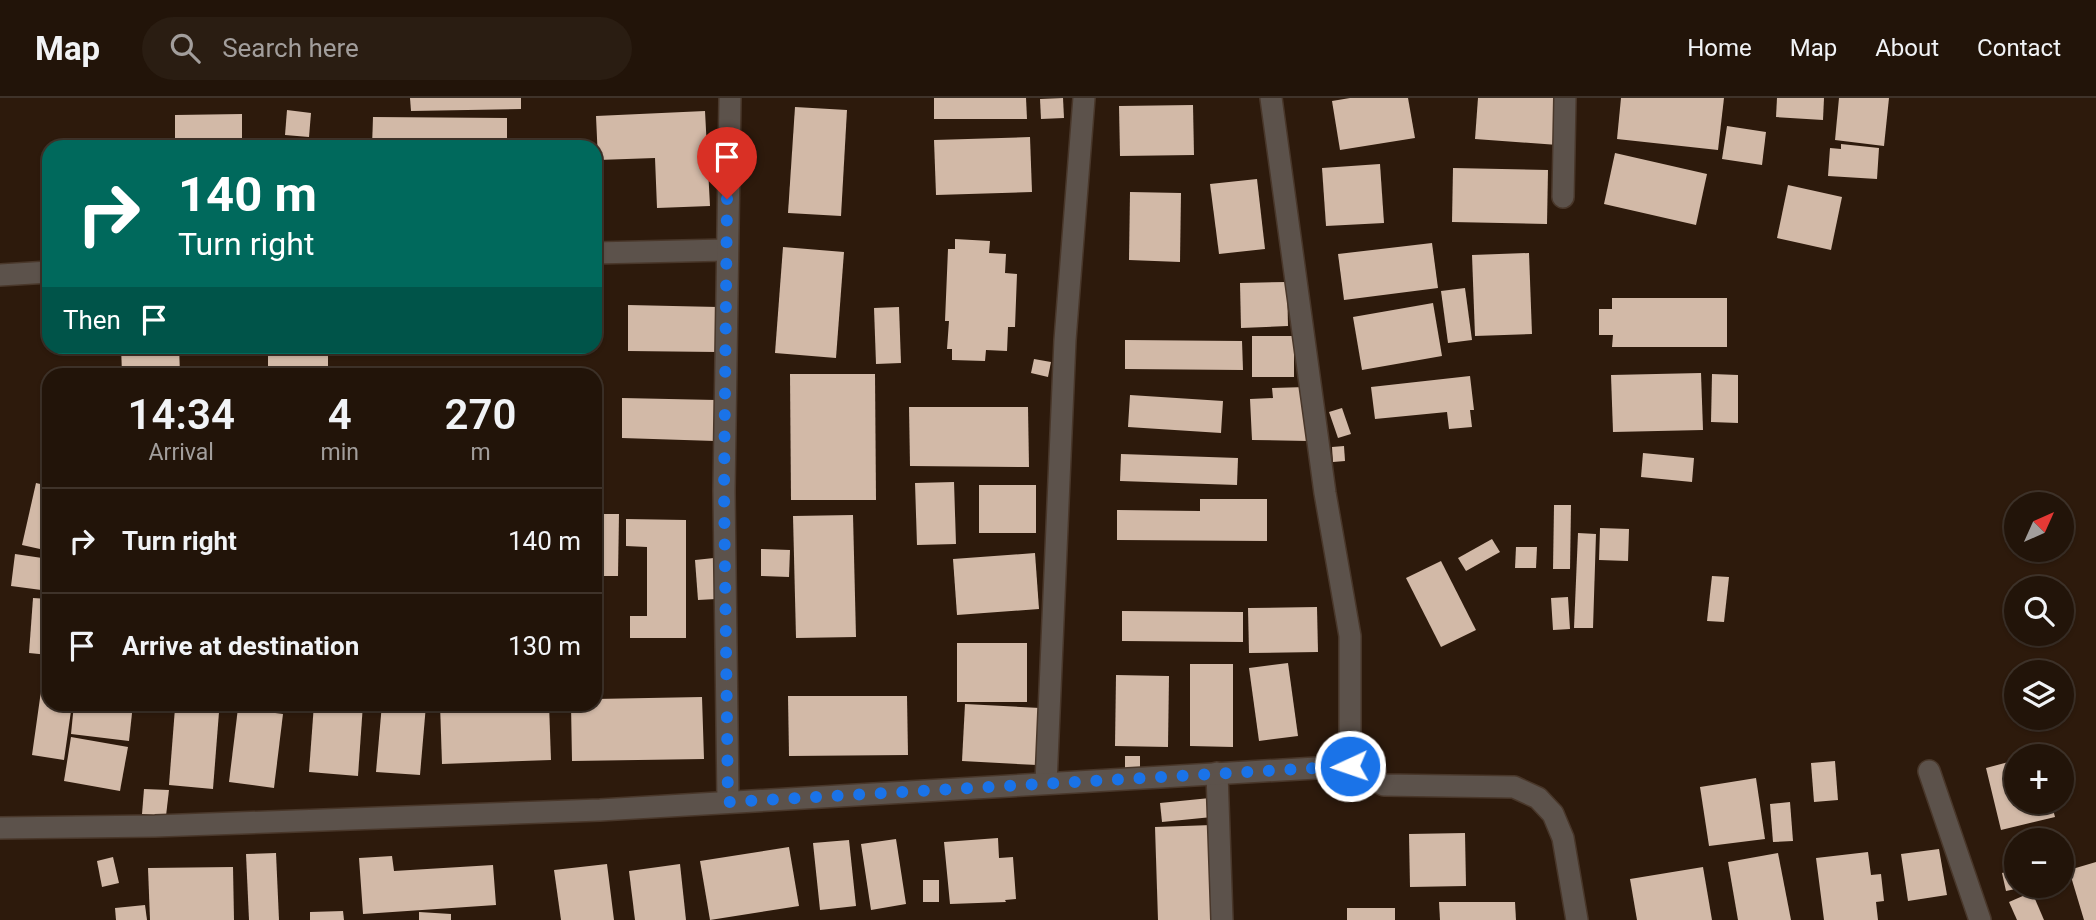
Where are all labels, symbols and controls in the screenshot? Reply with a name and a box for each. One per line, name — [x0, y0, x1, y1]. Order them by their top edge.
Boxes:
search box — [142, 17, 632, 80]
text: Map — [35, 29, 100, 68]
icon: search — [166, 29, 204, 67]
text: Search here — [222, 33, 359, 63]
text: Home — [1687, 34, 1752, 62]
text: Map — [1790, 34, 1837, 62]
text: About — [1875, 34, 1939, 62]
text: Contact — [1977, 34, 2061, 62]
pin — [697, 127, 757, 199]
icon: arrive — [708, 138, 746, 176]
text: 140 m — [178, 166, 317, 223]
icon: right — [63, 168, 154, 259]
text: Turn right — [178, 225, 314, 263]
icon: arrive — [135, 301, 173, 339]
text: Then — [63, 305, 121, 335]
text: 14:34 — [128, 390, 235, 439]
text: 4 — [328, 390, 352, 439]
text: 270 — [444, 390, 516, 439]
text: Arrival — [149, 439, 214, 466]
text: min — [320, 439, 359, 466]
text: m — [470, 439, 491, 466]
north arrow — [2004, 492, 2074, 562]
map controls — [2004, 492, 2074, 898]
icon: right — [63, 522, 101, 560]
text: Turn right — [122, 526, 237, 556]
text: 140 m — [508, 526, 581, 556]
button: search — [2004, 576, 2074, 646]
icon: arrive — [63, 627, 101, 665]
text: Arrive at destination — [122, 631, 359, 661]
text: 130 m — [508, 631, 581, 661]
button: layers — [2004, 660, 2074, 730]
position arrow — [1313, 729, 1387, 803]
button: + — [2004, 744, 2074, 814]
button: − — [2004, 828, 2074, 898]

